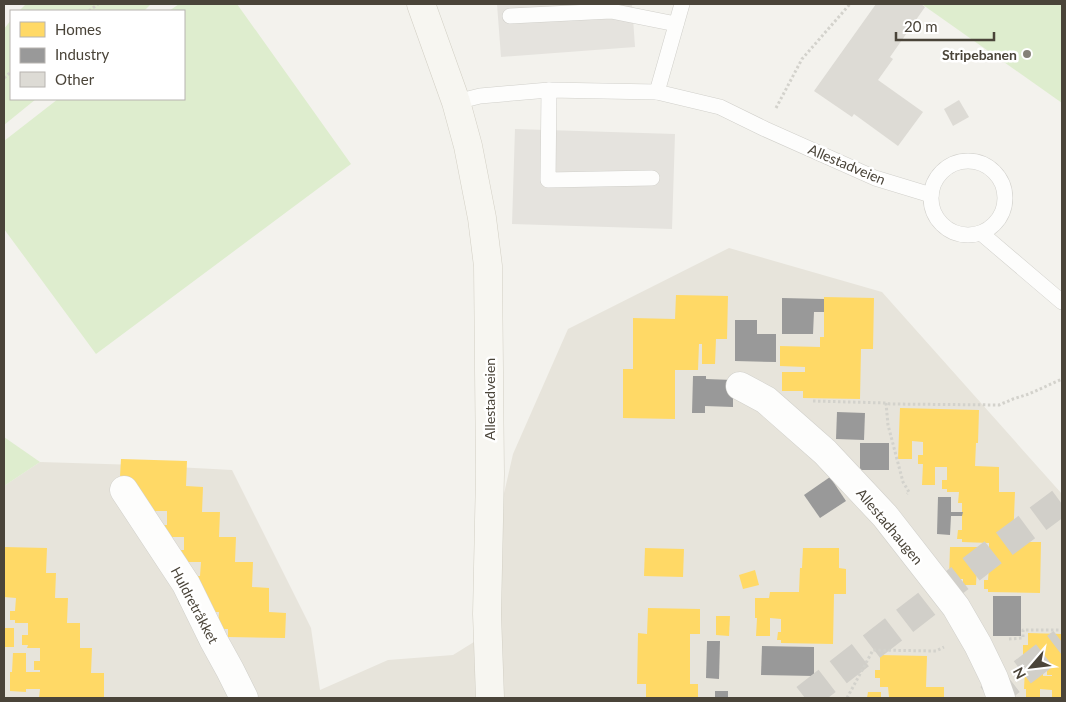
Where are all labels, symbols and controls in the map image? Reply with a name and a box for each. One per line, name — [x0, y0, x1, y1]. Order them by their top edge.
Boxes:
legend — [10, 10, 185, 100]
scale bar — [896, 10, 994, 42]
text: 20 m — [904, 17, 938, 35]
text: Homes — [55, 20, 101, 38]
text: Industry — [55, 45, 110, 63]
place label: Stripebanen — [942, 46, 1017, 63]
marker: Stripebanen — [1021, 48, 1033, 60]
text: Other — [55, 70, 95, 88]
street label: Allestadveien — [806, 140, 888, 188]
street label: Allestadveien — [481, 358, 498, 440]
street label: Allestadhaugen — [853, 484, 927, 568]
street label: Huldretråkket — [168, 564, 222, 646]
north arrow — [1006, 642, 1056, 692]
text: N — [1009, 665, 1029, 682]

